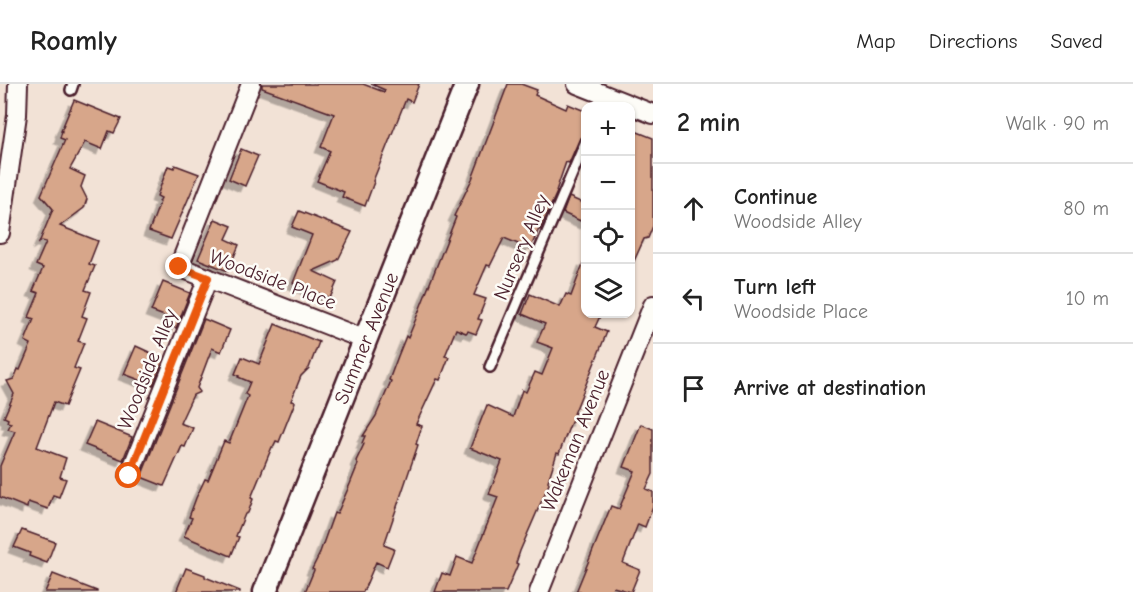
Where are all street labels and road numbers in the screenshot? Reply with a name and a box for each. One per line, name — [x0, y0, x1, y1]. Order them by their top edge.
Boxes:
street label: Nursery Alley — [489, 191, 554, 303]
street label: Woodside Place — [206, 245, 340, 314]
street label: Summer Avenue — [330, 269, 403, 407]
street label: Woodside Alley — [113, 306, 182, 433]
street label: Wakeman Avenue — [537, 366, 614, 515]

